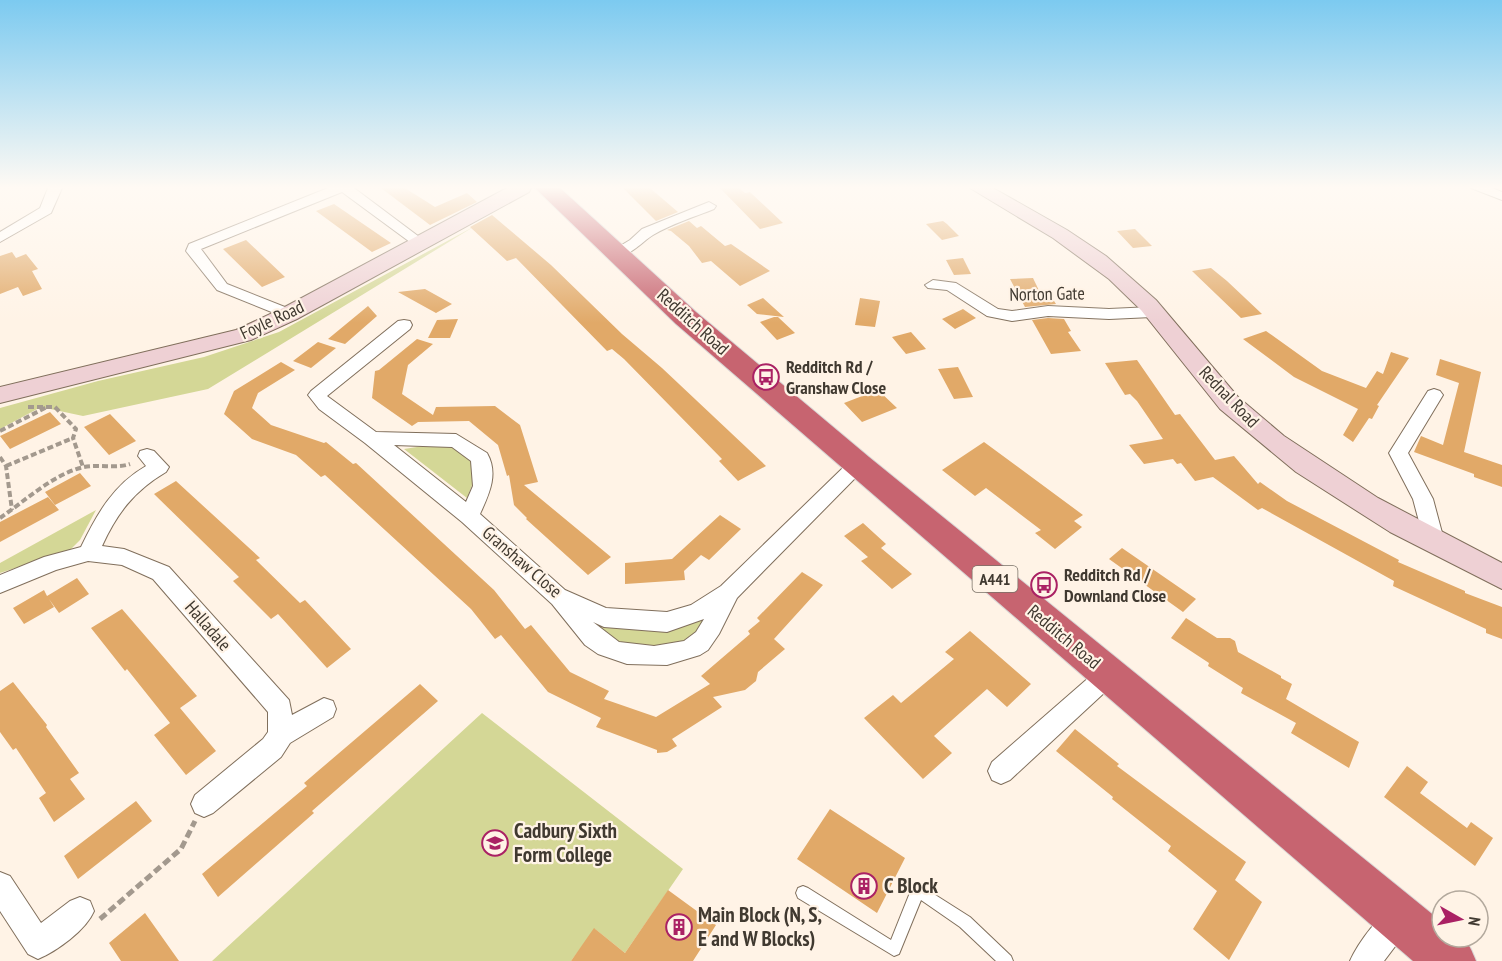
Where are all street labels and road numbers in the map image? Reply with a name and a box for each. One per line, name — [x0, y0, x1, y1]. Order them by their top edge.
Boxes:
street label: Norton Gate — [1009, 281, 1085, 306]
street label: Redditch Road — [653, 283, 734, 360]
street label: Foyle Road — [236, 295, 307, 344]
street label: Rednal Road — [1194, 361, 1264, 432]
street label: Granshaw Close — [478, 521, 567, 602]
road number: A441 — [972, 566, 1018, 592]
street label: Halladale — [180, 596, 236, 656]
street label: Redditch Road — [1023, 599, 1106, 674]

